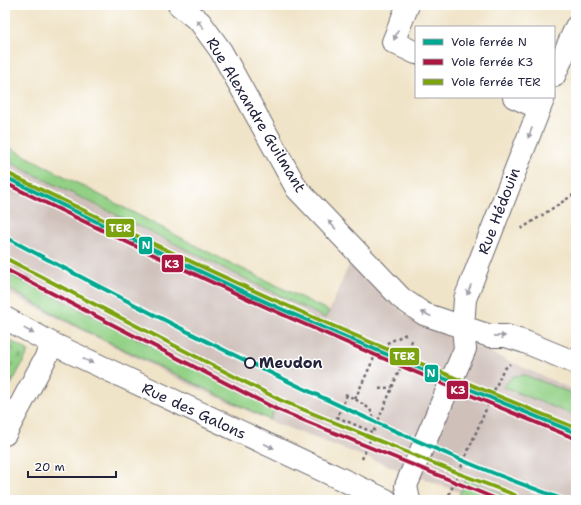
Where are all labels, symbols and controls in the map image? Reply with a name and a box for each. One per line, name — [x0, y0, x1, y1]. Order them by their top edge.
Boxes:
one-way arrow — [195, 19, 205, 29]
legend — [415, 26, 555, 98]
one-way arrow — [392, 30, 398, 42]
street label: Rue Alexandre Guilmant — [202, 34, 310, 196]
text: Voie ferrée N — [451, 34, 527, 50]
text: Voie ferrée K3 — [451, 54, 533, 70]
text: Voie ferrée TER — [451, 74, 540, 90]
one-way arrow — [526, 128, 532, 140]
street label: Rue Hédouin — [473, 165, 525, 257]
line badge: TER — [105, 218, 135, 238]
one-way arrow — [327, 220, 337, 230]
text: TER — [109, 221, 131, 236]
line badge: N — [138, 236, 153, 255]
text: N — [142, 238, 151, 253]
line badge: K3 — [161, 254, 184, 273]
text: K3 — [164, 257, 180, 272]
one-way arrow — [466, 284, 472, 296]
one-way arrow — [420, 311, 432, 317]
one-way arrow — [23, 328, 35, 334]
one-way arrow — [494, 333, 507, 339]
line badge: TER — [389, 347, 420, 366]
text: TER — [393, 349, 415, 364]
place label: Meudon — [259, 353, 322, 373]
marker: Meudon — [244, 357, 256, 369]
one-way arrow — [82, 358, 94, 364]
line badge: N — [424, 364, 439, 383]
text: N — [427, 366, 436, 381]
street label: Rue des Galons — [139, 378, 249, 444]
line badge: K3 — [446, 380, 469, 400]
text: K3 — [450, 383, 466, 398]
one-way arrow — [263, 443, 275, 449]
scale bar — [28, 453, 116, 479]
text: 20 m — [34, 459, 65, 475]

